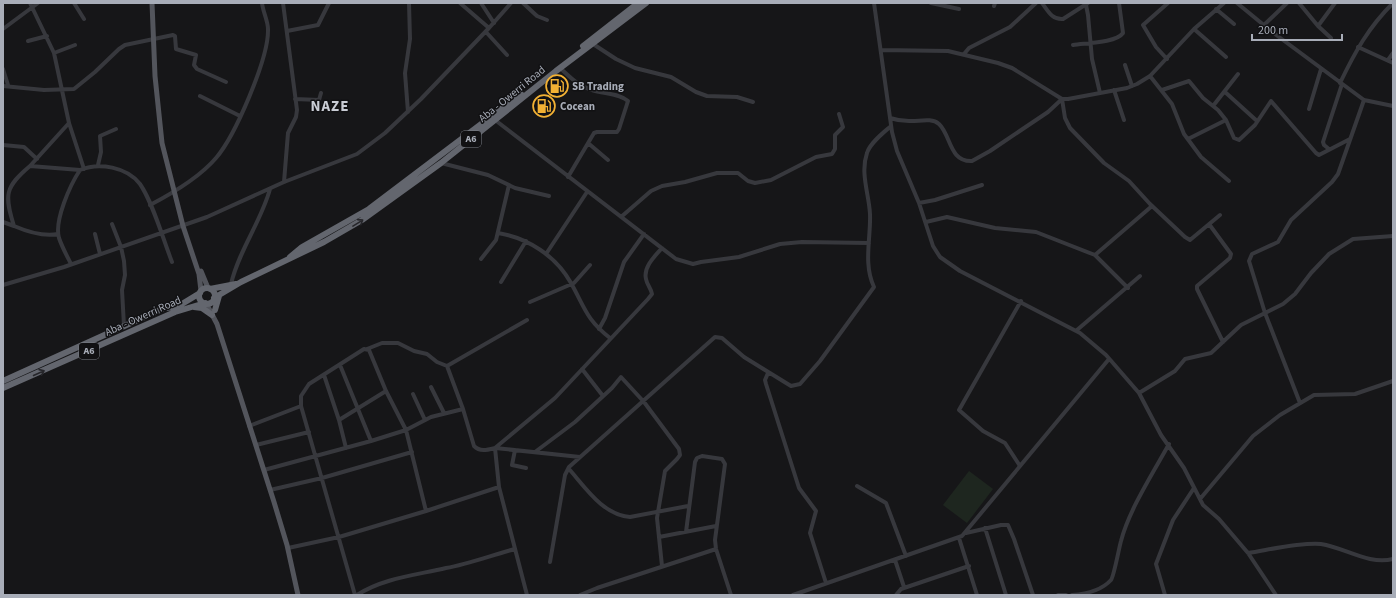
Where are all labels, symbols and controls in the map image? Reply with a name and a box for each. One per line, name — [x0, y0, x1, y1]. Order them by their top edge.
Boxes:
scale bar — [1252, 16, 1342, 42]
text: 200 m — [1258, 22, 1288, 39]
street label: Aba - Owerri Road — [475, 62, 549, 126]
fuel station icon: SB Trading — [544, 73, 570, 99]
place label: SB Trading — [572, 79, 624, 94]
fuel station icon: Cocean — [531, 93, 557, 119]
district label: NAZE — [311, 96, 349, 117]
place label: Cocean — [560, 99, 595, 114]
road number: A6 — [461, 131, 481, 147]
one-way arrow — [352, 219, 363, 227]
street label: Aba - Owerri Road — [102, 292, 184, 340]
road number: A6 — [79, 343, 99, 359]
one-way arrow — [32, 368, 44, 376]

